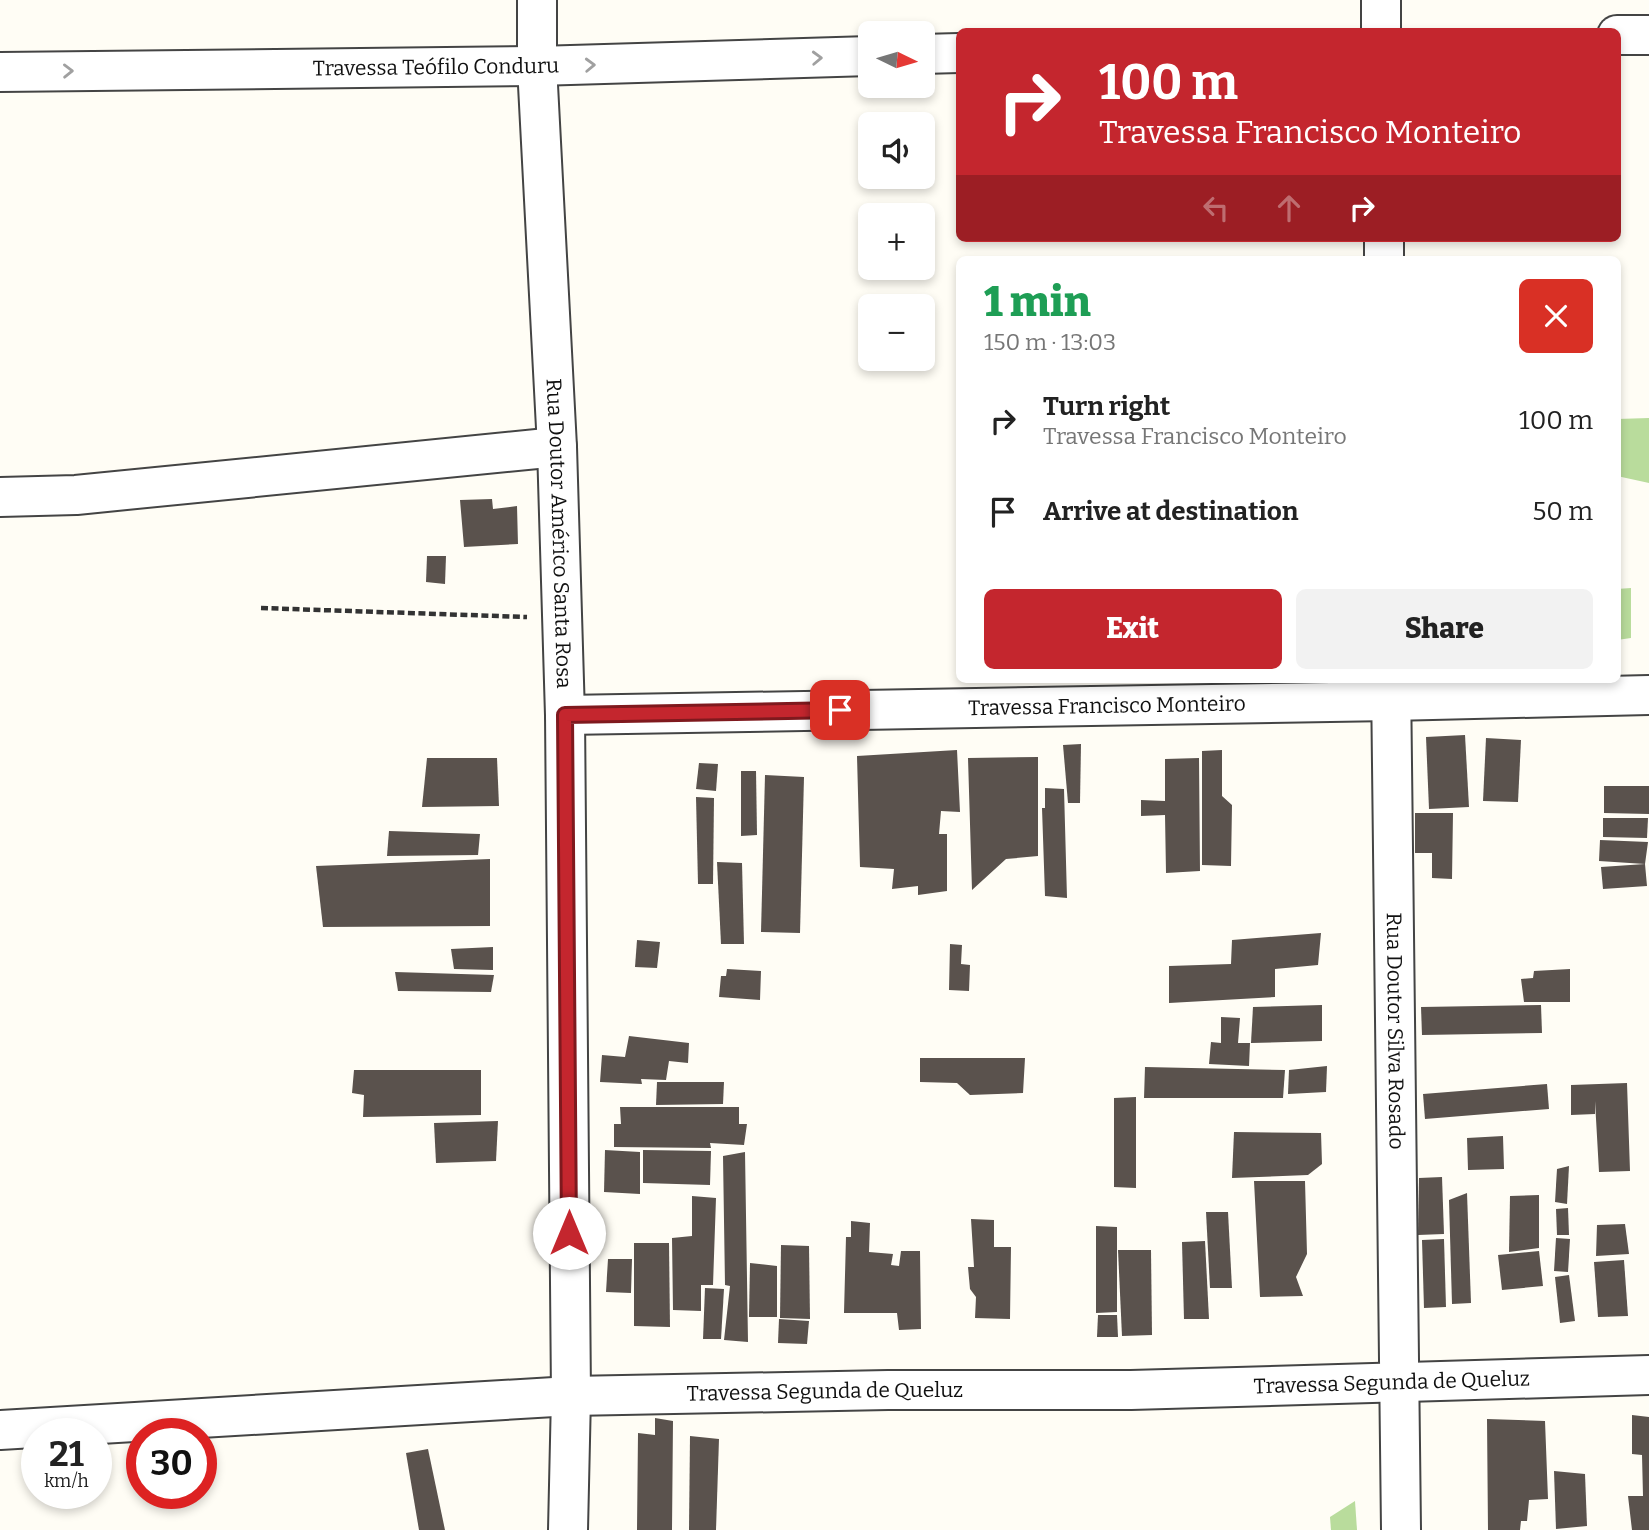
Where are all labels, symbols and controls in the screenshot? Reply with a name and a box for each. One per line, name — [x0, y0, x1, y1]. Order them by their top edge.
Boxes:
north arrow — [858, 21, 934, 98]
map controls — [858, 21, 935, 371]
one-way arrow — [812, 50, 823, 65]
street label: Travessa Teófilo Conduru — [313, 52, 560, 82]
text: 100 m — [1099, 53, 1238, 112]
icon: right — [984, 56, 1075, 147]
one-way arrow — [584, 57, 595, 72]
one-way arrow — [63, 64, 74, 79]
button: sound — [858, 112, 935, 189]
text: Travessa Francisco Monteiro — [1099, 113, 1522, 151]
icon: left — [1197, 189, 1235, 227]
icon: ahead — [1270, 189, 1308, 227]
icon: right — [1343, 189, 1381, 227]
button: + — [858, 203, 935, 280]
text: 1 min — [984, 277, 1091, 327]
button: close — [1519, 279, 1593, 353]
button: − — [858, 294, 935, 371]
text: 150 m · 13:03 — [984, 328, 1116, 356]
street label: Rua Doutor Américo Santa Rosa — [540, 378, 577, 689]
text: Turn right — [1043, 391, 1170, 422]
icon: right — [984, 402, 1022, 440]
text: 100 m — [1519, 405, 1593, 436]
text: Travessa Francisco Monteiro — [1043, 422, 1347, 450]
icon: arrive — [984, 493, 1022, 531]
text: Arrive at destination — [1043, 496, 1298, 527]
text: 50 m — [1532, 496, 1593, 527]
button: Exit — [984, 589, 1282, 669]
button: Share — [1296, 589, 1593, 669]
pin — [810, 680, 870, 740]
street label: Travessa Francisco Monteiro — [968, 690, 1246, 721]
icon: arrive — [821, 691, 859, 729]
street label: Rua Doutor Silva Rosado — [1381, 912, 1410, 1150]
position arrow — [532, 1196, 606, 1270]
street label: Travessa Segunda de Queluz — [1253, 1365, 1530, 1399]
street label: Travessa Segunda de Queluz — [686, 1377, 963, 1407]
speed limit sign: 30 — [126, 1418, 217, 1509]
text: 21 — [49, 1433, 84, 1475]
text: km/h — [44, 1470, 89, 1492]

